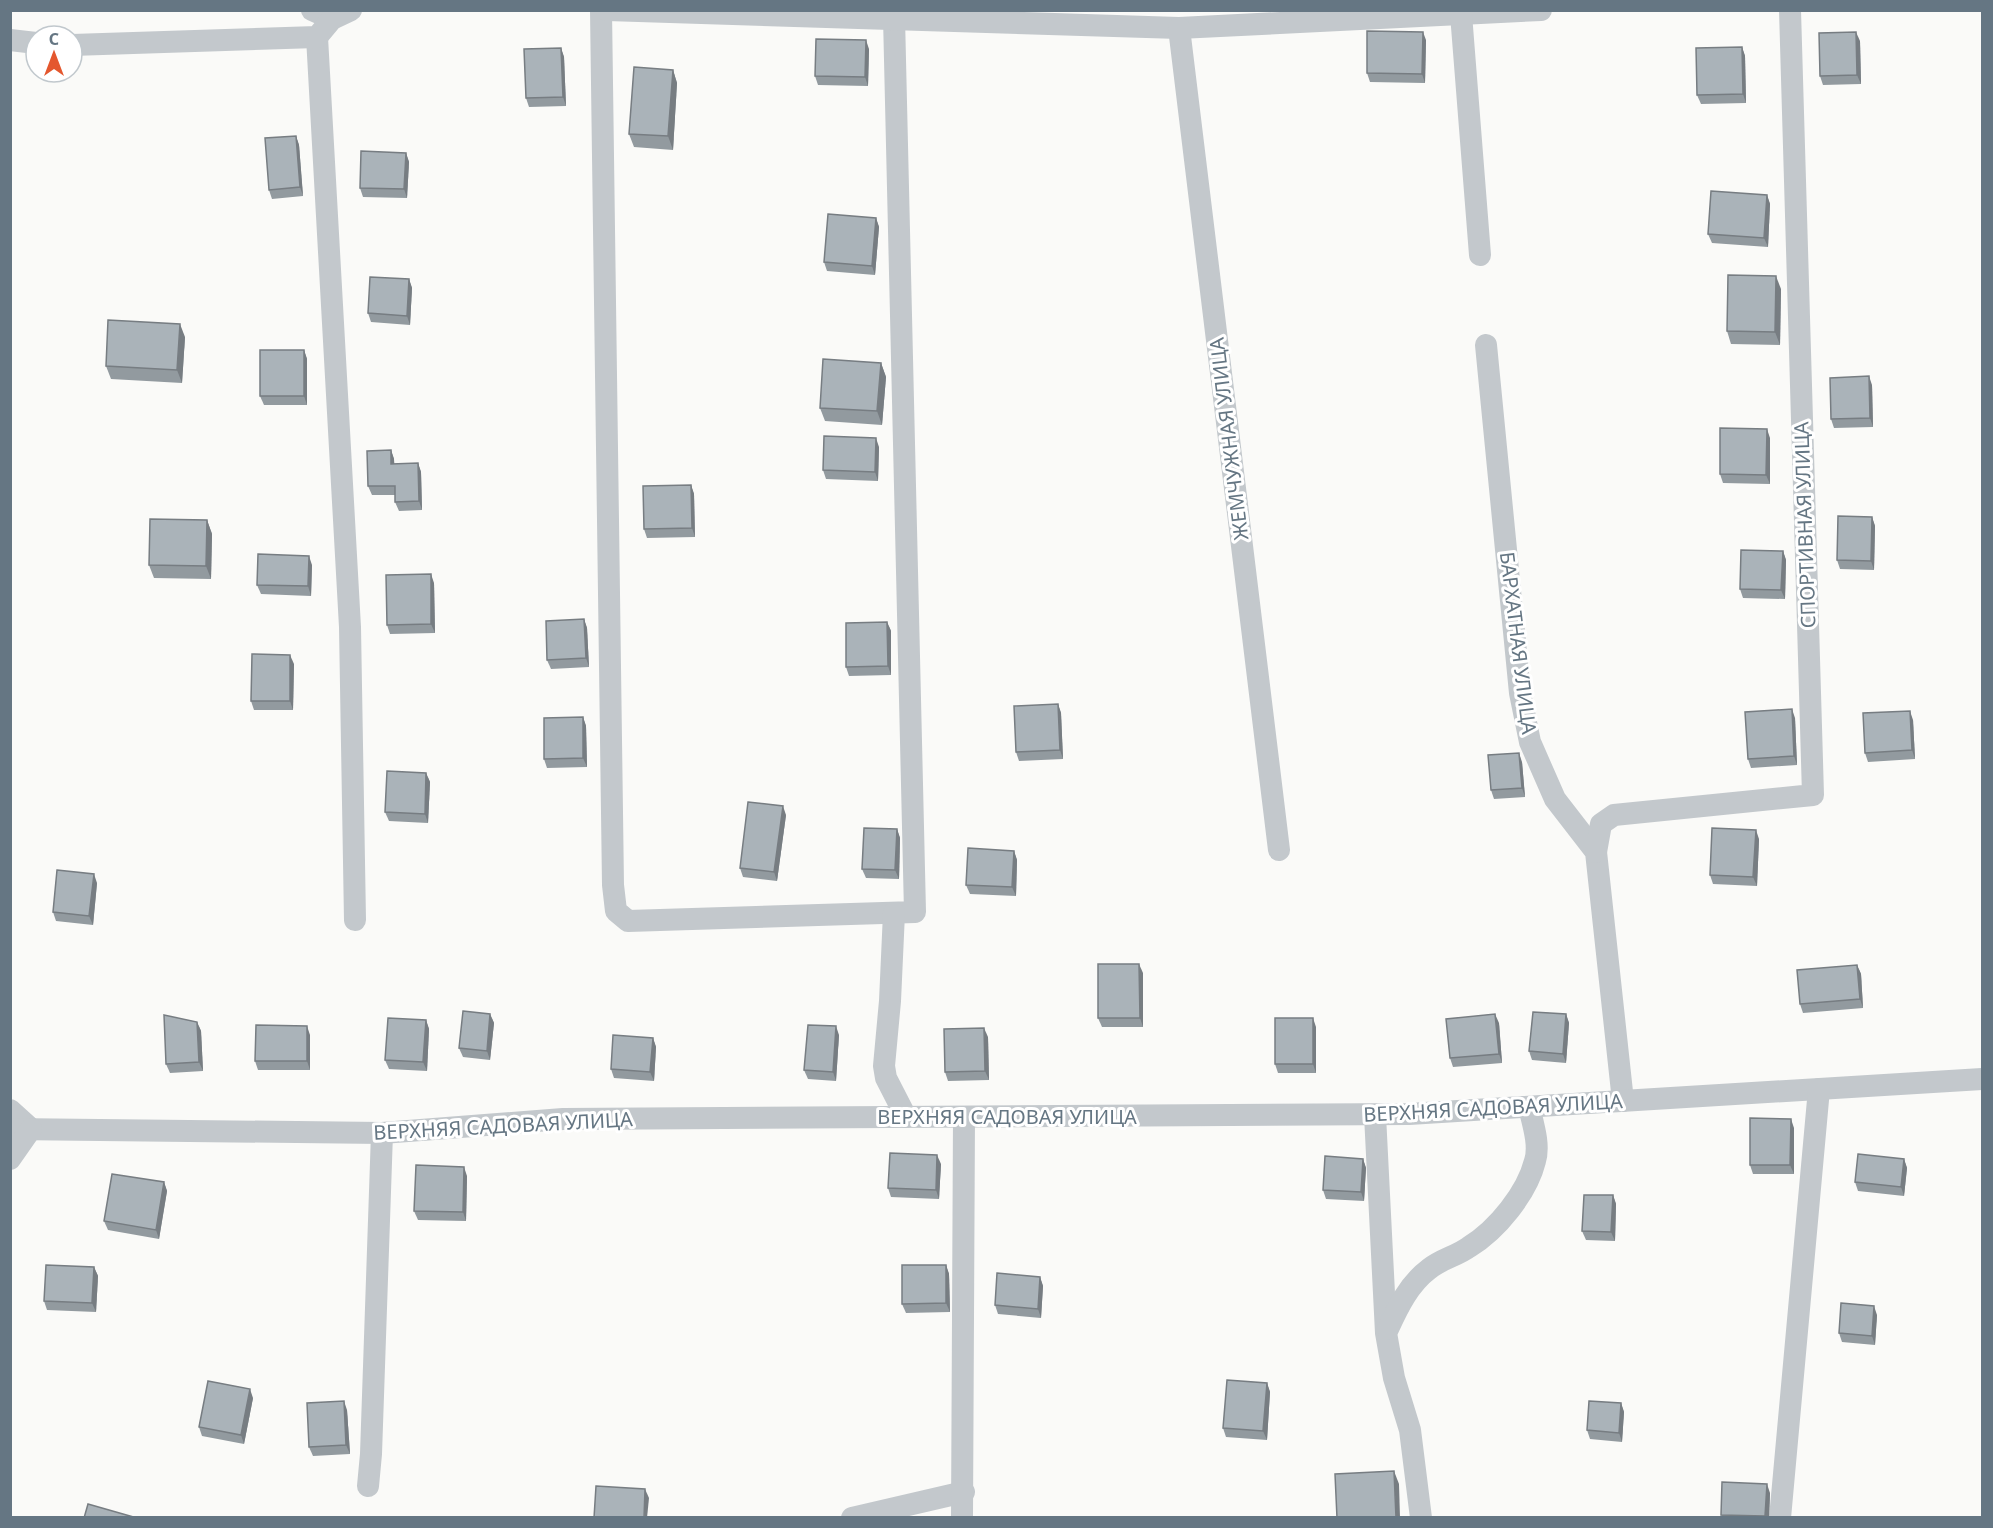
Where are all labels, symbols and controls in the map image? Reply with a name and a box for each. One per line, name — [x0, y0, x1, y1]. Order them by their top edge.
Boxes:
north arrow — [24, 24, 84, 84]
text: С — [49, 28, 59, 50]
street label: ЖЕМЧУЖНАЯ УЛИЦА — [1203, 336, 1254, 542]
street label: СПОРТИВНАЯ УЛИЦА — [1787, 421, 1822, 629]
street label: БАРХАТНАЯ УЛИЦА — [1494, 550, 1543, 736]
street label: ВЕРХНЯЯ САДОВАЯ УЛИЦА — [1363, 1087, 1623, 1128]
street label: ВЕРХНЯЯ САДОВАЯ УЛИЦА — [877, 1103, 1137, 1130]
street label: ВЕРХНЯЯ САДОВАЯ УЛИЦА — [373, 1105, 633, 1146]

